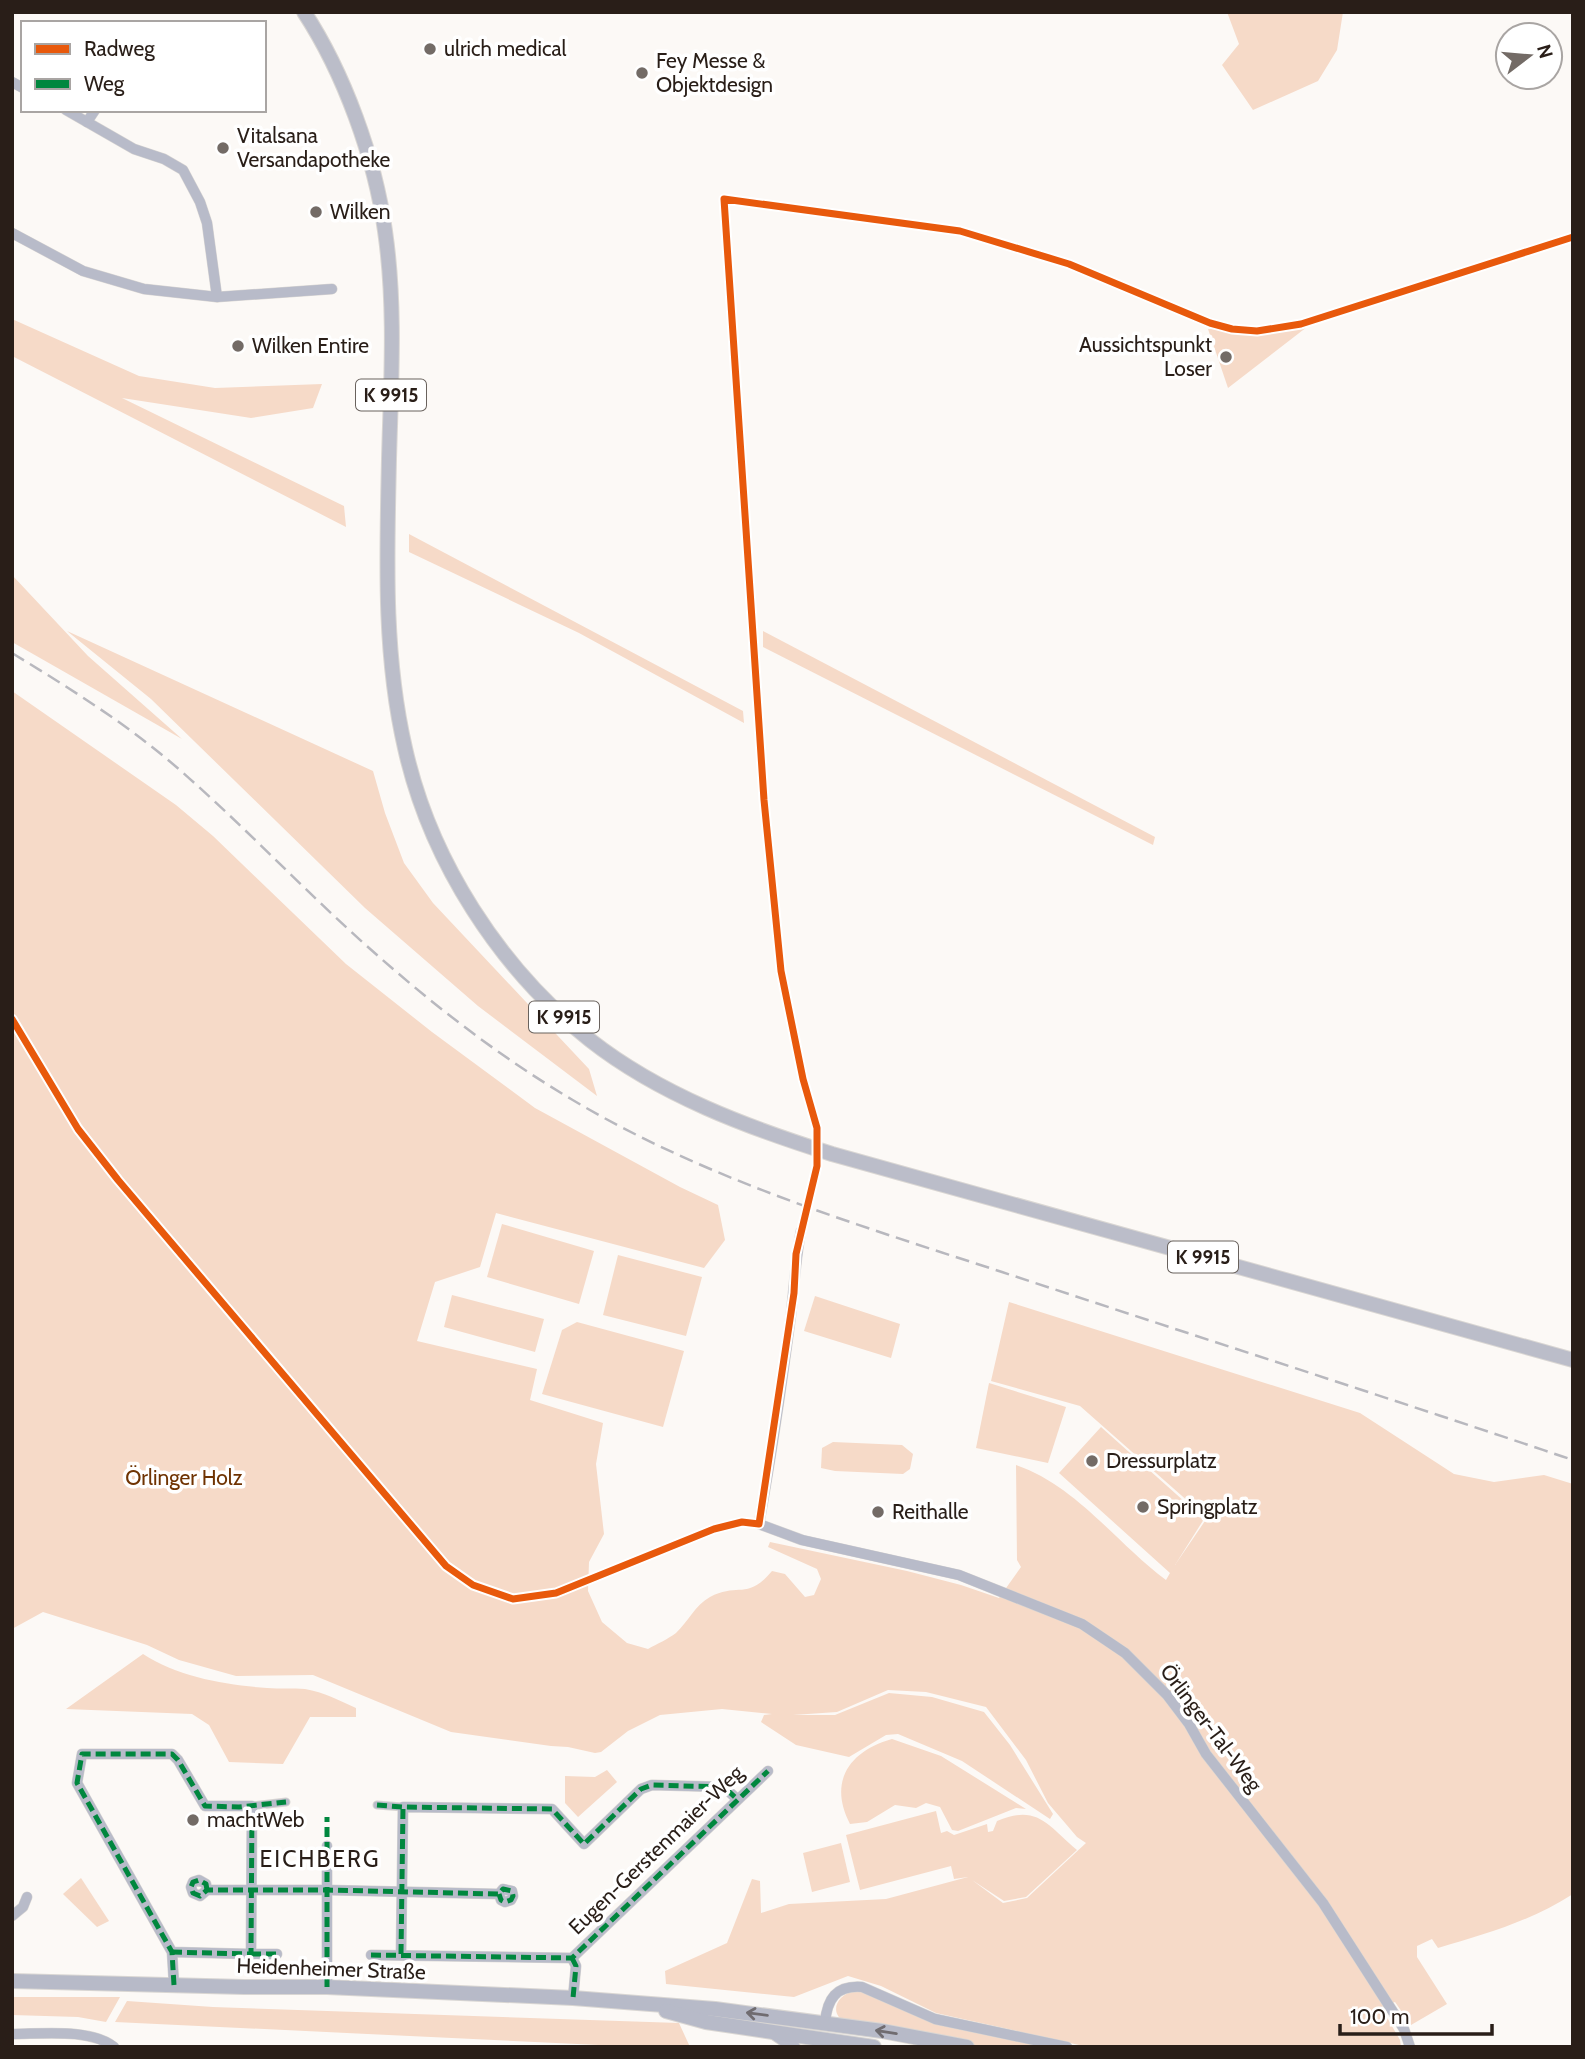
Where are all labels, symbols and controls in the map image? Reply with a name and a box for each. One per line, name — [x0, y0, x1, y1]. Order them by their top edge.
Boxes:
legend — [21, 21, 266, 112]
north arrow — [1494, 21, 1564, 91]
text: Radweg — [84, 36, 155, 61]
place label: ulrich medical — [444, 36, 567, 61]
marker: ulrich medical — [422, 41, 438, 57]
text: N — [1532, 42, 1558, 61]
place label: Fey Messe & Objektdesign — [656, 48, 773, 98]
marker: Fey Messe & Objektdesign — [634, 65, 650, 81]
text: Weg — [84, 71, 125, 96]
place label: Vitalsana Versandapotheke — [237, 123, 390, 172]
marker: Vitalsana Versandapotheke — [215, 140, 231, 156]
place label: Wilken — [330, 199, 391, 224]
marker: Wilken — [308, 204, 324, 220]
place label: Aussichtspunkt Loser — [1079, 332, 1212, 381]
place label: Wilken Entire — [252, 333, 369, 358]
marker: Wilken Entire — [230, 338, 246, 354]
marker: Aussichtspunkt Loser — [1218, 349, 1234, 365]
road number: K 9915 — [356, 380, 426, 410]
road number: K 9915 — [529, 1001, 599, 1032]
road number: K 9915 — [1168, 1242, 1238, 1273]
place label: Dressurplatz — [1106, 1448, 1217, 1473]
marker: Dressurplatz — [1084, 1453, 1100, 1469]
park label: Örlinger Holz — [125, 1465, 243, 1490]
place label: Springplatz — [1157, 1494, 1258, 1519]
place label: Reithalle — [892, 1499, 969, 1524]
marker: Springplatz — [1135, 1499, 1151, 1515]
marker: Reithalle — [870, 1504, 886, 1520]
street label: Örlinger-Tal-Weg — [1155, 1659, 1268, 1797]
street label: Eugen-Gerstenmaier-Weg — [563, 1760, 748, 1939]
place label: machtWeb — [207, 1807, 305, 1832]
marker: machtWeb — [185, 1812, 201, 1828]
district label: EICHBERG — [260, 1845, 380, 1873]
street label: Heidenheimer Straße — [236, 1953, 426, 1984]
scale bar — [1340, 1993, 1492, 2037]
text: 100 m — [1350, 2004, 1409, 2029]
one-way arrow — [746, 2008, 769, 2021]
one-way arrow — [875, 2025, 898, 2038]

